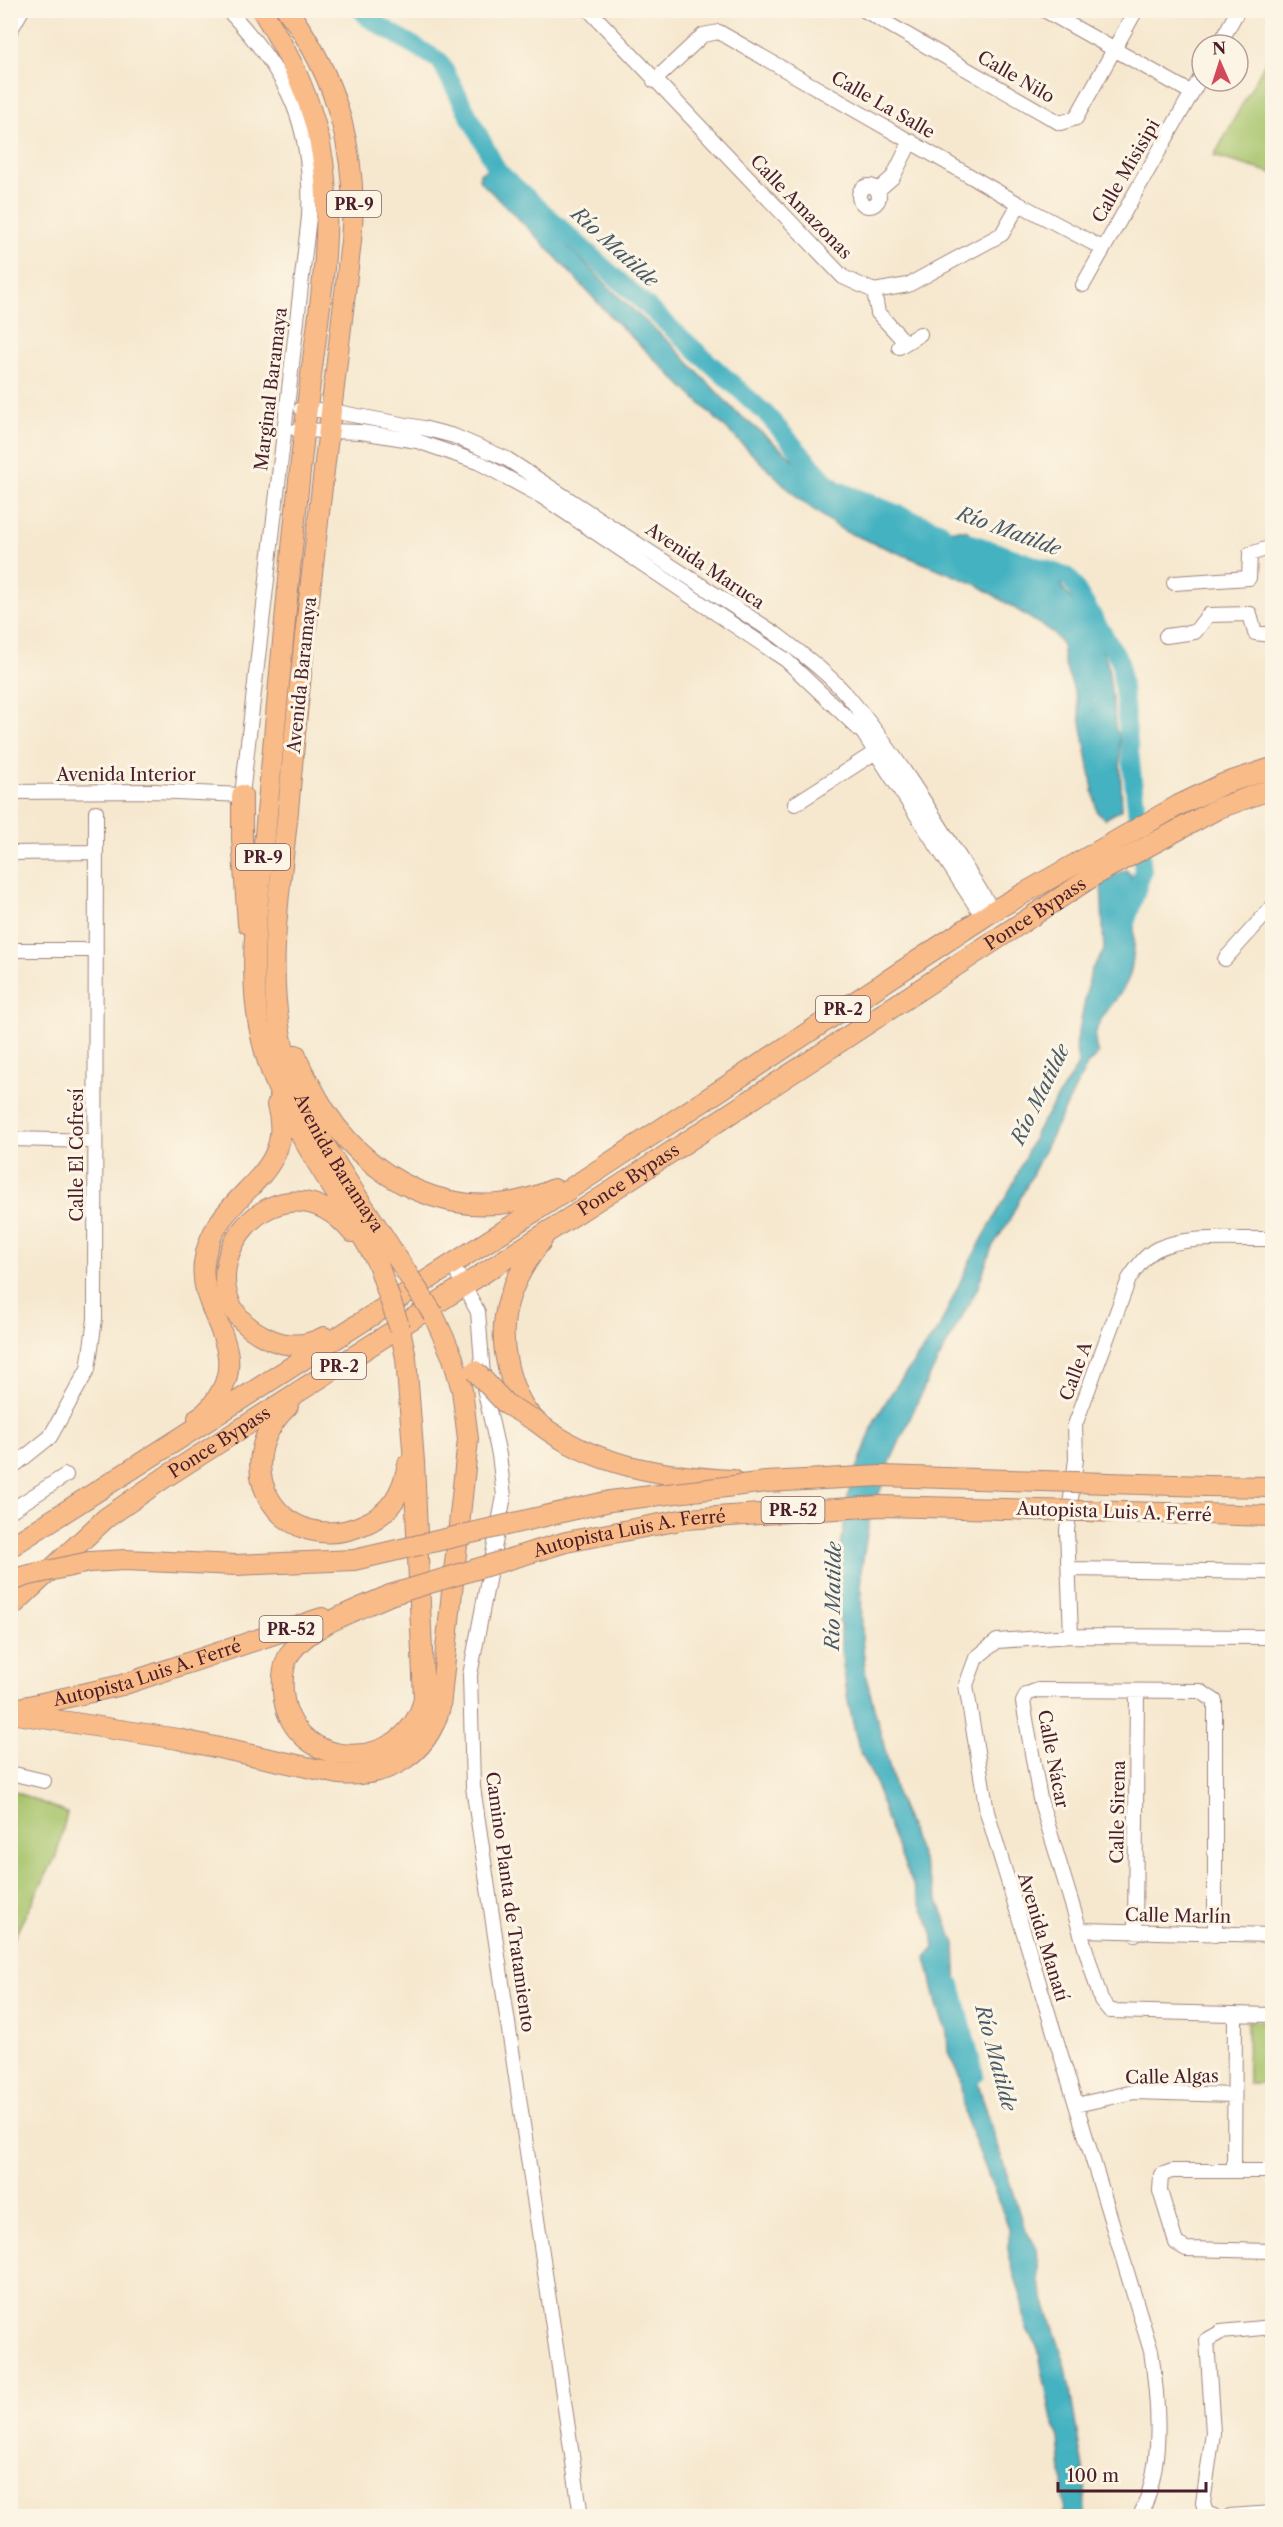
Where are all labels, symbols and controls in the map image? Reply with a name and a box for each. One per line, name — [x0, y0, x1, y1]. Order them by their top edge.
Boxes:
north arrow — [1190, 33, 1250, 93]
text: N — [1212, 38, 1227, 58]
street label: Calle Nilo — [973, 46, 1059, 108]
street label: Calle La Salle — [827, 67, 939, 143]
street label: Calle Misisipi — [1088, 115, 1165, 227]
street label: Calle Amazonas — [746, 150, 856, 264]
road number: PR-9 — [327, 191, 381, 217]
water label: Río Matilde — [565, 200, 664, 293]
street label: Marginal Baramaya — [250, 305, 292, 472]
water label: Río Matilde — [952, 500, 1065, 561]
street label: Avenida Maruca — [641, 518, 769, 614]
street label: Avenida Baramaya — [283, 595, 321, 755]
street label: Avenida Interior — [55, 764, 196, 786]
road number: PR-9 — [236, 844, 290, 870]
street label: Ponce Bypass — [980, 873, 1090, 955]
road number: PR-2 — [816, 996, 870, 1022]
water label: Río Matilde — [1005, 1039, 1075, 1150]
street label: Calle El Cofresí — [66, 1088, 88, 1222]
street label: Avenida Baramaya — [289, 1089, 389, 1237]
street label: Ponce Bypass — [574, 1139, 683, 1221]
street label: Calle A — [1055, 1338, 1097, 1404]
road number: PR-2 — [312, 1353, 366, 1379]
street label: Ponce Bypass — [164, 1402, 275, 1483]
road number: PR-52 — [762, 1497, 824, 1523]
street label: Autopista Luis A. Ferré — [1015, 1498, 1212, 1526]
street label: Autopista Luis A. Ferré — [530, 1505, 726, 1563]
water label: Río Matilde — [820, 1540, 846, 1653]
road number: PR-52 — [260, 1616, 322, 1642]
street label: Autopista Luis A. Ferré — [50, 1635, 244, 1711]
street label: Calle Nácar — [1033, 1708, 1073, 1810]
street label: Calle Sirena — [1106, 1760, 1130, 1864]
street label: Camino Planta de Tratamiento — [481, 1770, 539, 2034]
street label: Avenida Manatí — [1013, 1869, 1073, 2005]
street label: Calle Marlín — [1125, 1904, 1231, 1928]
water label: Río Matilde — [970, 2000, 1022, 2115]
street label: Calle Algas — [1125, 2065, 1219, 2089]
scale bar — [1058, 2455, 1206, 2493]
text: 100 m — [1067, 2465, 1119, 2487]

